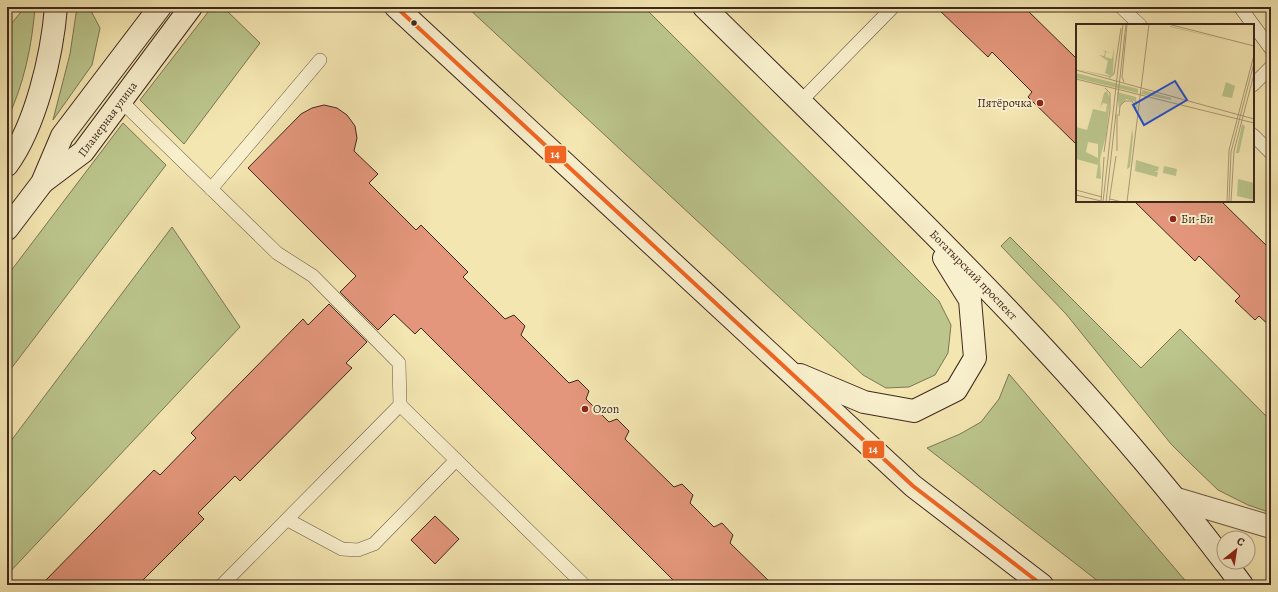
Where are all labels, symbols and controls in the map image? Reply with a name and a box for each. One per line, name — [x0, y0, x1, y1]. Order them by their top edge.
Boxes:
unlabelled marker — [409, 18, 419, 28]
inset map — [1076, 24, 1254, 202]
street label: Планерная улица — [74, 78, 141, 160]
place label: Пятёрочка — [977, 95, 1032, 111]
marker: Пятёрочка — [1035, 98, 1045, 108]
line badge: 14 — [544, 145, 567, 164]
text: 14 — [550, 147, 560, 162]
place label: Би-Би — [1181, 211, 1214, 227]
marker: Би-Би — [1168, 214, 1178, 224]
street label: Богатырский проспект — [926, 226, 1021, 324]
place label: Ozon — [593, 401, 620, 417]
marker: Ozon — [580, 404, 590, 414]
line badge: 14 — [862, 440, 885, 459]
text: 14 — [868, 442, 878, 457]
north arrow — [1216, 530, 1256, 570]
text: С — [1234, 534, 1248, 550]

